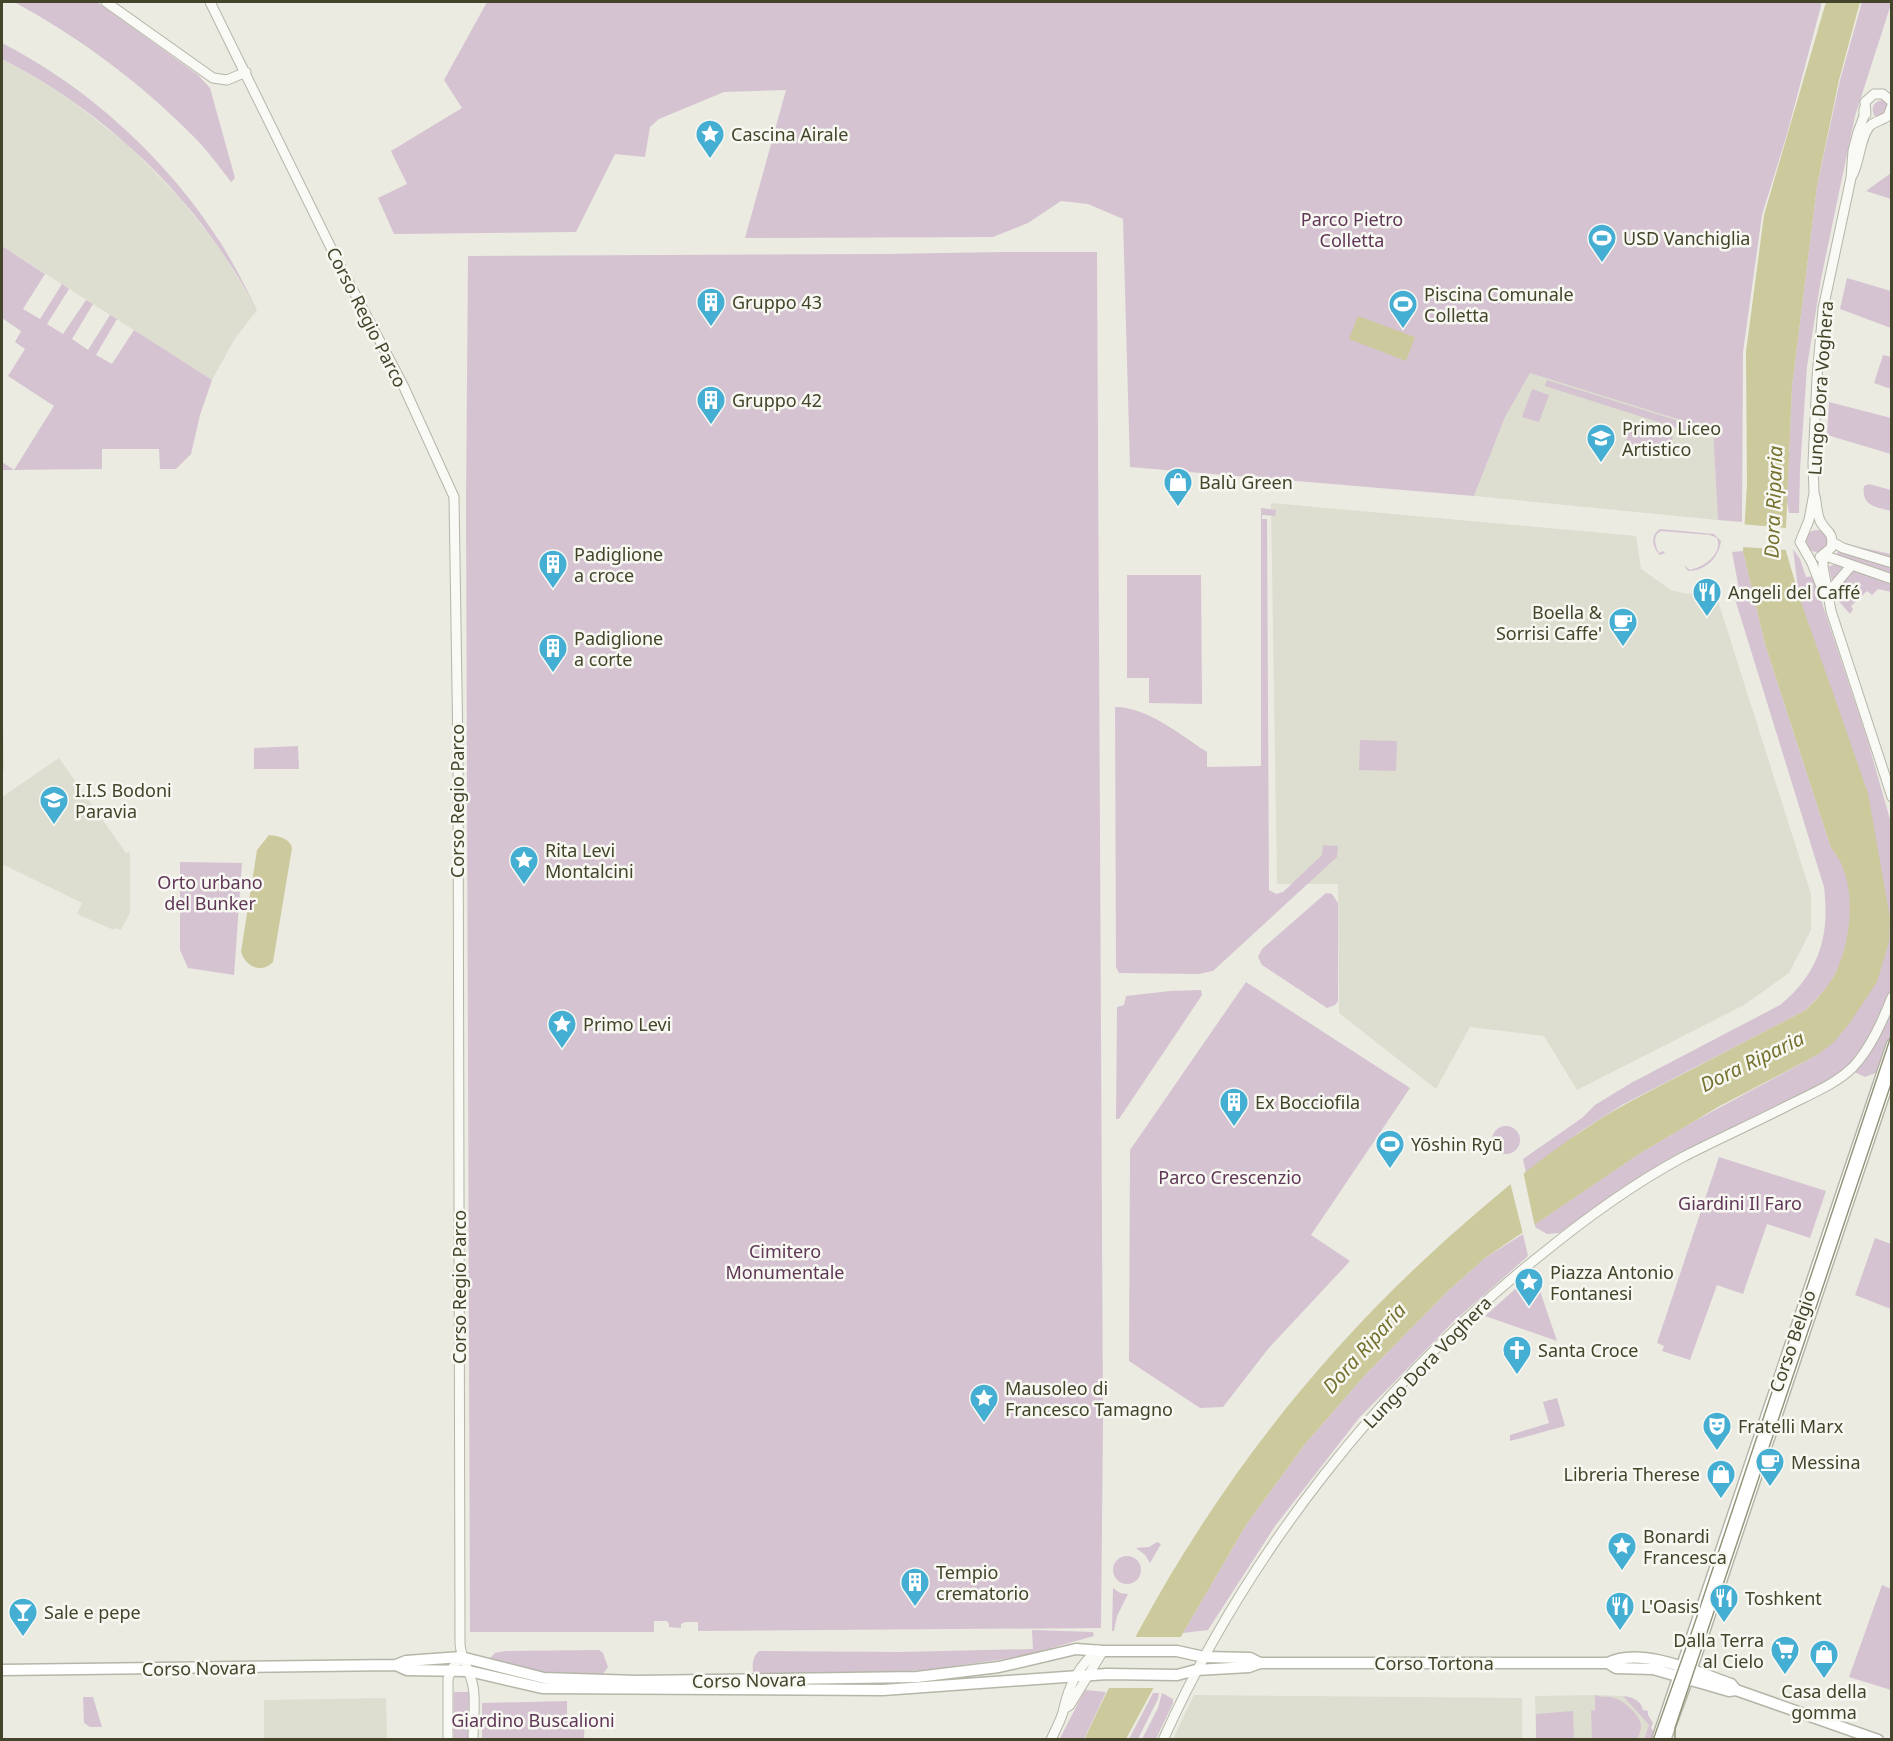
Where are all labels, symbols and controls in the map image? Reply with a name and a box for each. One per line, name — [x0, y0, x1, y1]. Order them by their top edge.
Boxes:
place icon: Cascina Airale — [694, 118, 726, 160]
place label: Cascina Airale — [731, 122, 848, 146]
park label: Parco Pietro Colletta — [1301, 207, 1403, 252]
sports icon: USD Vanchiglia — [1586, 222, 1618, 264]
place label: USD Vanchiglia — [1623, 226, 1750, 250]
street label: Corso Regio Parco — [321, 243, 413, 391]
place label: Piscina Comunale Colletta — [1424, 282, 1574, 327]
building icon: Gruppo 43 — [695, 286, 727, 328]
sports icon: Piscina Comunale Colletta — [1387, 288, 1419, 330]
place label: Gruppo 43 — [732, 290, 822, 314]
street label: Lungo Dora Voghera — [1802, 300, 1838, 476]
building icon: Gruppo 42 — [695, 384, 727, 426]
place label: Gruppo 42 — [732, 388, 822, 412]
place label: Primo Liceo Artistico — [1622, 416, 1721, 461]
school or university icon: Primo Liceo Artistico — [1585, 422, 1617, 464]
water label: Dora Riparia — [1758, 445, 1788, 559]
shop icon: Balù Green — [1162, 466, 1194, 508]
place label: Balù Green — [1199, 470, 1293, 494]
place label: Padiglione a croce — [574, 542, 663, 587]
building icon: Padiglione a croce — [537, 548, 569, 590]
restaurant icon: Angeli del Caffé — [1691, 576, 1723, 618]
place label: Angeli del Caffé — [1728, 580, 1860, 604]
place label: Boella & Sorrisi Caffe' — [1496, 600, 1603, 645]
cafe icon: Boella & Sorrisi Caffe' — [1607, 606, 1639, 648]
place label: Padiglione a corte — [574, 626, 663, 671]
building icon: Padiglione a corte — [537, 632, 569, 674]
street label: Corso Regio Parco — [445, 724, 469, 878]
place label: I.I.S Bodoni Paravia — [75, 778, 172, 823]
school or university icon: I.I.S Bodoni Paravia — [38, 784, 70, 826]
place label: Rita Levi Montalcini — [545, 838, 634, 883]
place icon: Rita Levi Montalcini — [508, 844, 540, 886]
park label: Orto urbano del Bunker — [157, 870, 263, 915]
place icon: Primo Levi — [546, 1008, 578, 1050]
place label: Primo Levi — [583, 1012, 671, 1036]
water label: Dora Riparia — [1695, 1024, 1809, 1098]
building icon: Ex Bocciofila — [1218, 1086, 1250, 1128]
place label: Ex Bocciofila — [1255, 1090, 1360, 1114]
sports icon: Yōshin Ryū — [1374, 1128, 1406, 1170]
place label: Yōshin Ryū — [1411, 1132, 1503, 1156]
park label: Parco Crescenzio — [1158, 1165, 1302, 1189]
park label: Giardini Il Faro — [1678, 1191, 1802, 1215]
street label: Corso Regio Parco — [447, 1210, 471, 1364]
park label: Cimitero Monumentale — [726, 1239, 844, 1284]
place label: Piazza Antonio Fontanesi — [1550, 1260, 1674, 1305]
place icon: Piazza Antonio Fontanesi — [1513, 1266, 1545, 1308]
street label: Corso Belgio — [1763, 1287, 1821, 1395]
street label: Lungo Dora Voghera — [1358, 1291, 1496, 1433]
water label: Dora Riparia — [1316, 1297, 1412, 1399]
church icon: Santa Croce — [1501, 1334, 1533, 1376]
place label: Santa Croce — [1538, 1338, 1639, 1362]
place label: Mausoleo di Francesco Tamagno — [1005, 1376, 1173, 1421]
place icon: Mausoleo di Francesco Tamagno — [968, 1382, 1000, 1424]
theatre icon: Fratelli Marx — [1701, 1410, 1733, 1452]
place label: Fratelli Marx — [1738, 1414, 1844, 1438]
cafe icon: Messina — [1754, 1446, 1786, 1488]
place label: Messina — [1791, 1450, 1861, 1474]
shop icon: Libreria Therese — [1705, 1458, 1737, 1500]
place label: Libreria Therese — [1563, 1462, 1700, 1486]
place label: Bonardi Francesca — [1643, 1524, 1727, 1569]
place icon: Bonardi Francesca — [1606, 1530, 1638, 1572]
place label: Tempio crematorio — [936, 1560, 1029, 1605]
building icon: Tempio crematorio — [899, 1566, 931, 1608]
restaurant icon: Toshkent — [1708, 1582, 1740, 1624]
place label: Toshkent — [1745, 1586, 1822, 1610]
restaurant icon: L'Oasis — [1604, 1590, 1636, 1632]
place label: L'Oasis — [1641, 1594, 1699, 1618]
bar icon: Sale e pepe — [7, 1596, 39, 1638]
place label: Sale e pepe — [44, 1600, 141, 1624]
place label: Dalla Terra al Cielo — [1673, 1628, 1764, 1673]
supermarket icon: Dalla Terra al Cielo — [1769, 1634, 1801, 1676]
shop icon: Casa della gomma — [1808, 1638, 1840, 1680]
street label: Corso Tortona — [1374, 1651, 1494, 1675]
street label: Corso Novara — [142, 1655, 256, 1681]
street label: Corso Novara — [692, 1667, 806, 1693]
place label: Casa della gomma — [1781, 1679, 1867, 1724]
park label: Giardino Buscalioni — [451, 1708, 615, 1732]

